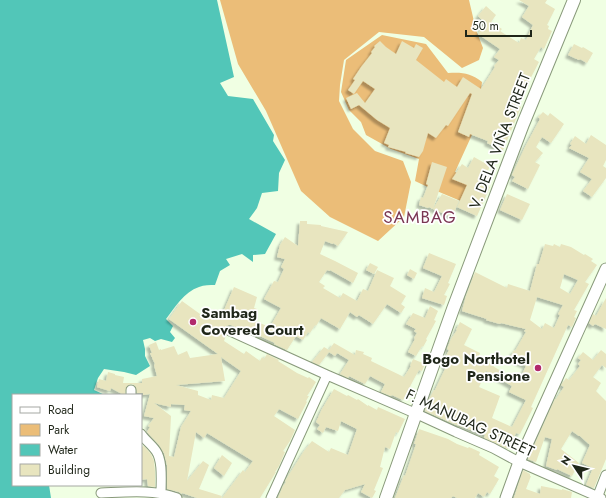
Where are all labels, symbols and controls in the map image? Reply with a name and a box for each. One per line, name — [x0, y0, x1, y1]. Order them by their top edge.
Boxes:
scale bar — [466, 12, 531, 38]
text: 50 m — [472, 17, 499, 35]
street label: V. DELA VIÑA STREET — [464, 70, 536, 212]
district label: SAMBAG — [383, 205, 457, 229]
place label: Sambag Covered Court — [201, 302, 304, 341]
marker: Sambag Covered Court — [188, 317, 198, 327]
place label: Bogo Northotel Pensione — [422, 348, 530, 387]
marker: Bogo Northotel Pensione — [533, 363, 543, 373]
street label: F. MANUBAG STREET — [402, 384, 538, 462]
legend — [12, 394, 142, 486]
text: Road — [48, 401, 74, 419]
text: Park — [48, 421, 70, 439]
text: Water — [48, 441, 79, 459]
north arrow — [554, 446, 594, 486]
text: N — [557, 452, 575, 468]
text: Building — [48, 461, 90, 479]

